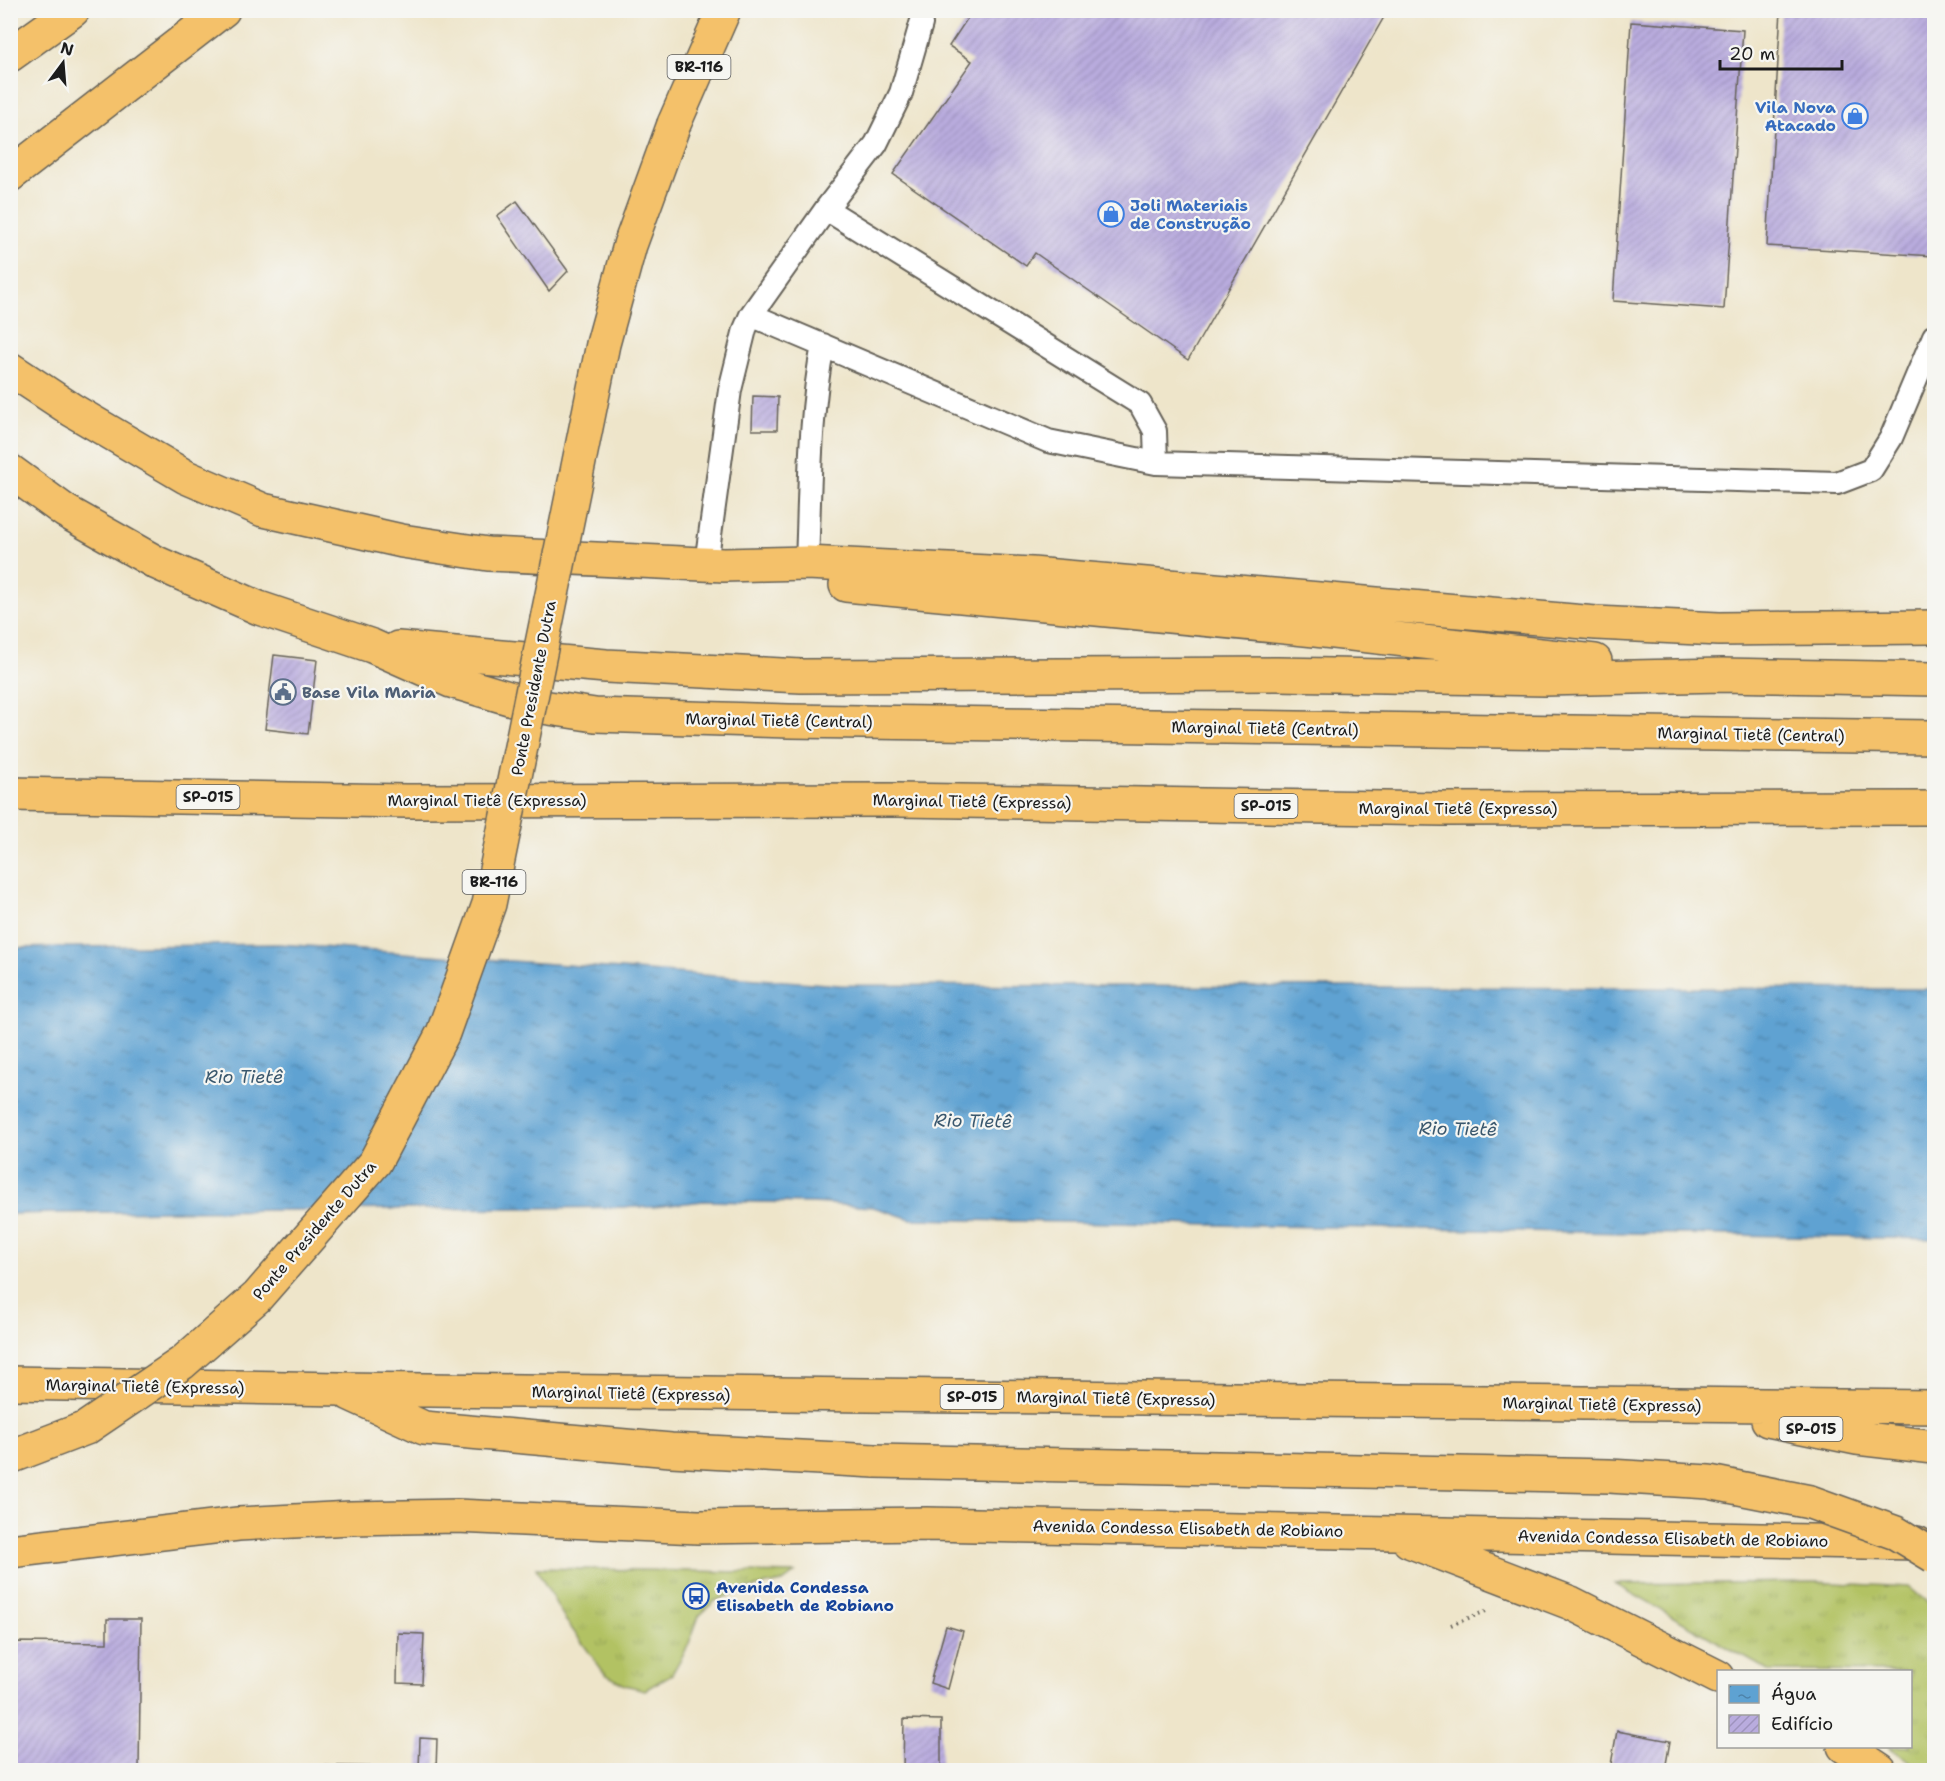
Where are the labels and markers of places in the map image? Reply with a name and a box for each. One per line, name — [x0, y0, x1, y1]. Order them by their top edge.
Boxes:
place label: Vila Nova Atacado — [1755, 97, 1836, 136]
shop icon: Vila Nova Atacado — [1840, 101, 1870, 131]
place label: Joli Materiais de Construção — [1130, 195, 1251, 234]
shop icon: Joli Materiais de Construção — [1096, 199, 1126, 229]
public building icon: Base Vila Maria — [268, 677, 298, 707]
place label: Base Vila Maria — [302, 682, 436, 703]
place label: Avenida Condessa Elisabeth de Robiano — [716, 1577, 894, 1616]
bus stop icon: Avenida Condessa Elisabeth de Robiano — [681, 1581, 711, 1611]

